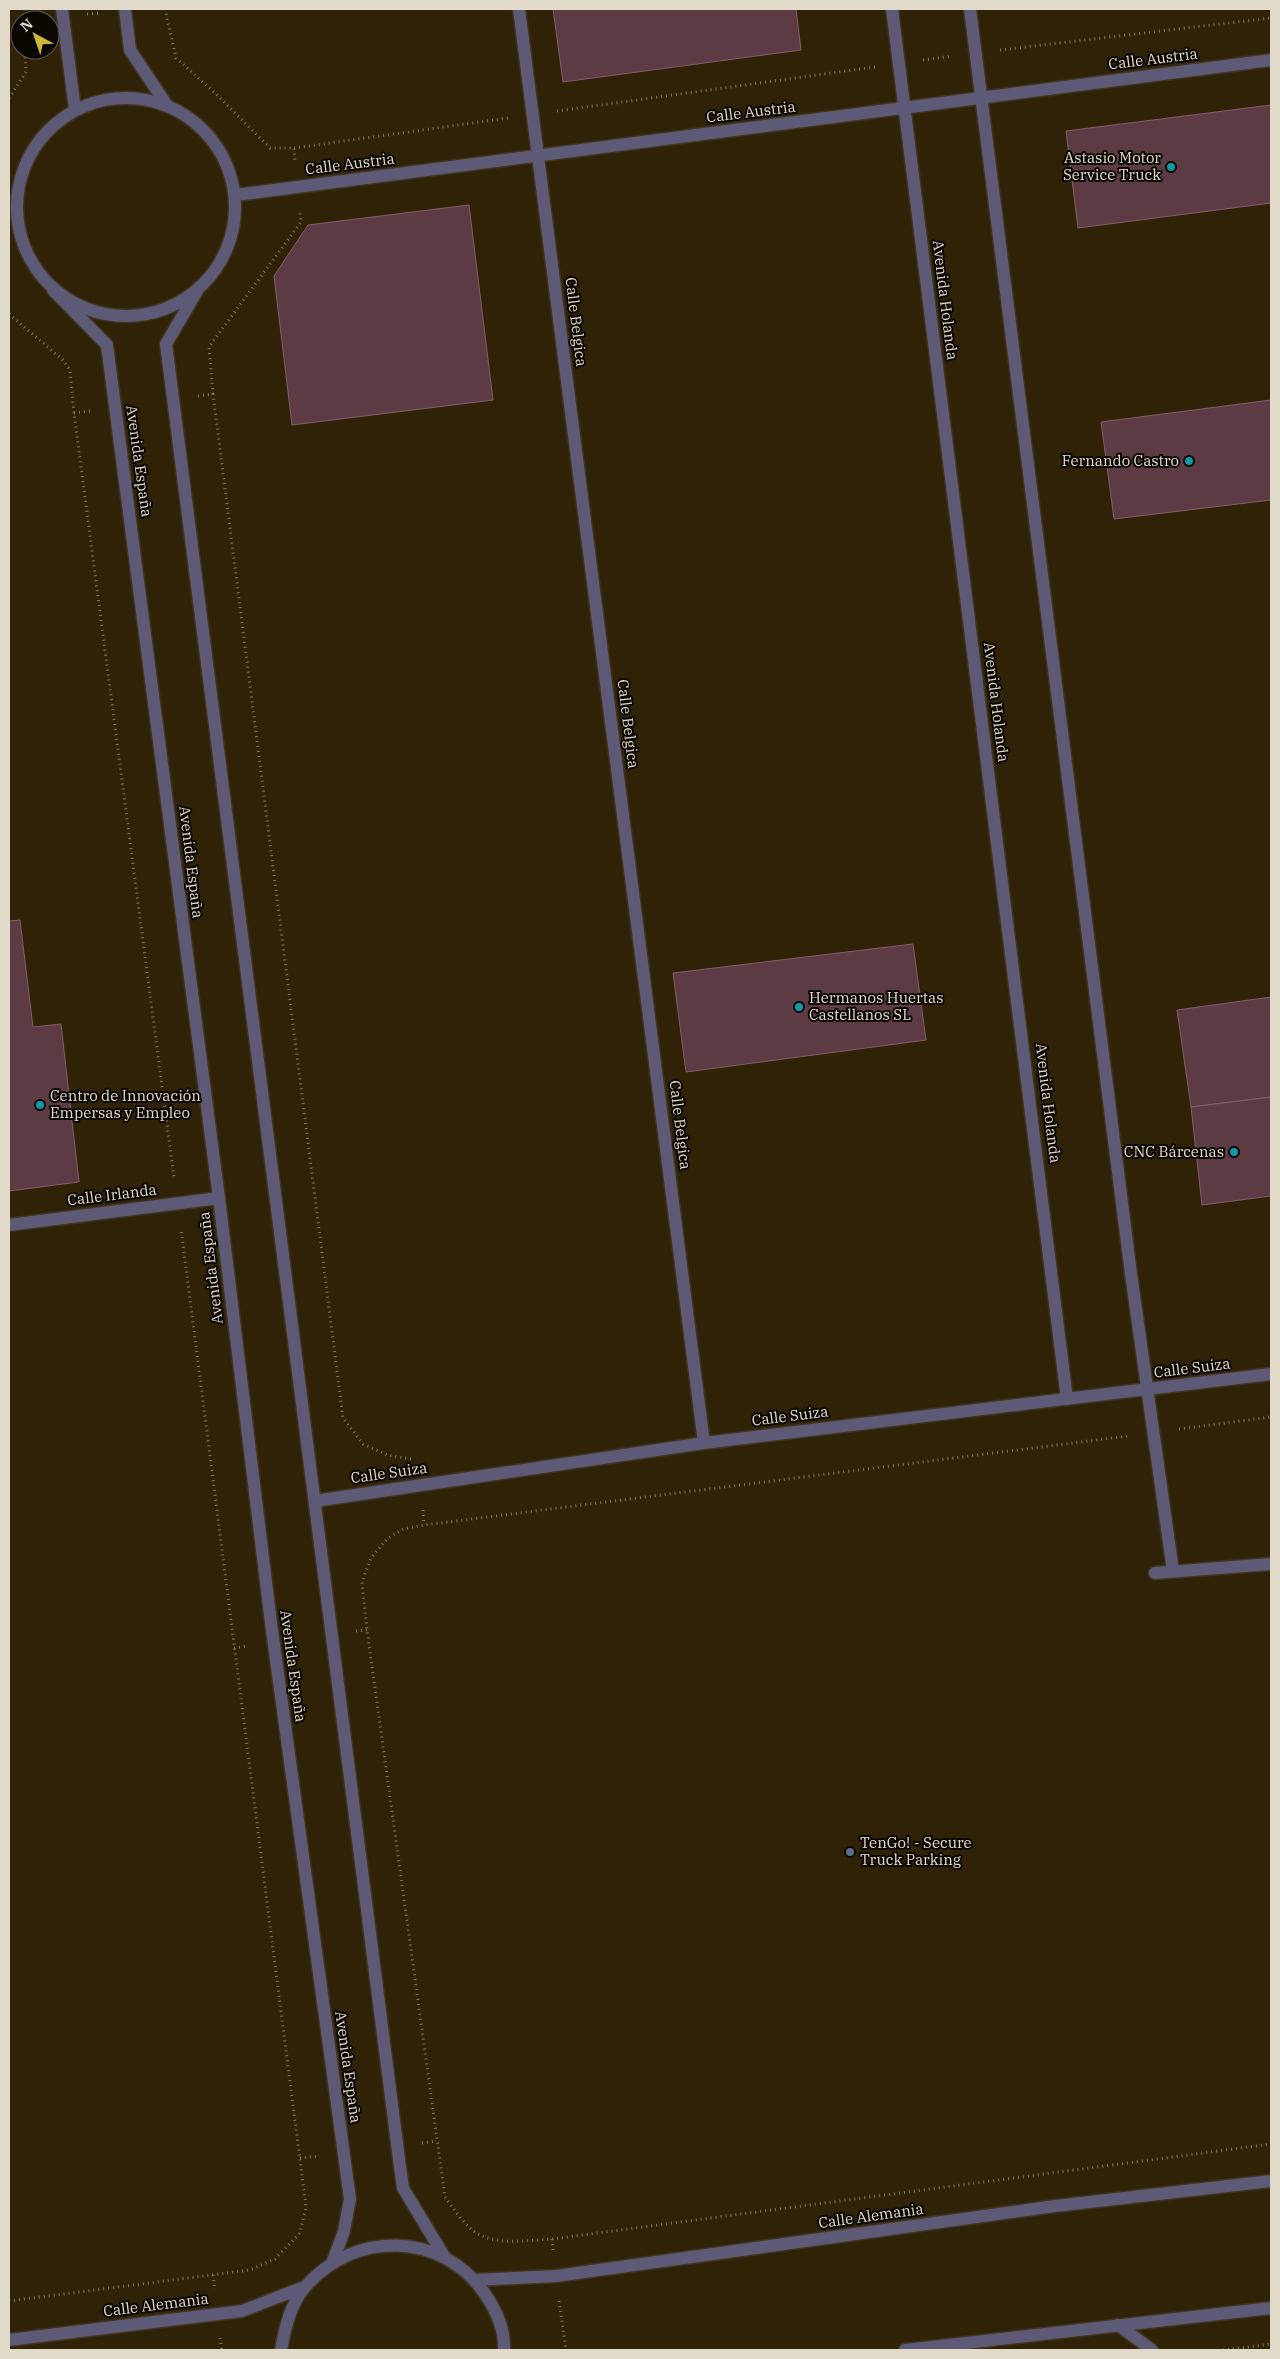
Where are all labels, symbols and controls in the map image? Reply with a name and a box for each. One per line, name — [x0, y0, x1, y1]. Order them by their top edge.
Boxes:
north arrow — [10, 10, 60, 60]
text: N — [17, 15, 37, 35]
street label: Calle Austria — [1107, 44, 1199, 73]
street label: Calle Austria — [705, 97, 797, 126]
place label: Astasio Motor Service Truck — [1063, 148, 1161, 184]
street label: Calle Austria — [304, 149, 396, 178]
marker: Astasio Motor Service Truck — [1165, 161, 1177, 173]
street label: Avenida Holanda — [929, 239, 962, 361]
street label: Calle Belgica — [562, 276, 591, 368]
street label: Avenida España — [122, 404, 157, 518]
place label: Fernando Castro — [1062, 451, 1179, 470]
marker: Fernando Castro — [1183, 455, 1195, 467]
street label: Avenida Holanda — [980, 641, 1013, 763]
street label: Calle Belgica — [614, 678, 643, 770]
street label: Avenida España — [175, 805, 208, 919]
place label: Hermanos Huertas Castellanos SL — [809, 988, 944, 1024]
marker: Hermanos Huertas Castellanos SL — [793, 1001, 805, 1013]
street label: Avenida Holanda — [1032, 1042, 1065, 1164]
street label: Calle Belgica — [666, 1079, 695, 1171]
place label: Centro de Innovación Empersas y Empleo — [50, 1086, 201, 1122]
marker: Centro de Innovación Empersas y Empleo — [34, 1099, 46, 1111]
place label: CNC Bárcenas — [1124, 1142, 1224, 1161]
marker: CNC Bárcenas — [1228, 1146, 1240, 1158]
street label: Calle Irlanda — [66, 1180, 158, 1209]
street label: Avenida España — [194, 1211, 227, 1325]
street label: Calle Suiza — [1153, 1353, 1231, 1382]
street label: Calle Suiza — [751, 1401, 829, 1430]
street label: Calle Suiza — [350, 1458, 428, 1487]
street label: Avenida España — [276, 1609, 311, 1723]
place label: TenGo! - Secure Truck Parking — [860, 1833, 972, 1869]
marker: TenGo! - Secure Truck Parking — [844, 1846, 856, 1858]
street label: Avenida España — [331, 2010, 366, 2124]
street label: Calle Alemania — [817, 2199, 925, 2232]
street label: Calle Alemania — [102, 2289, 210, 2320]

